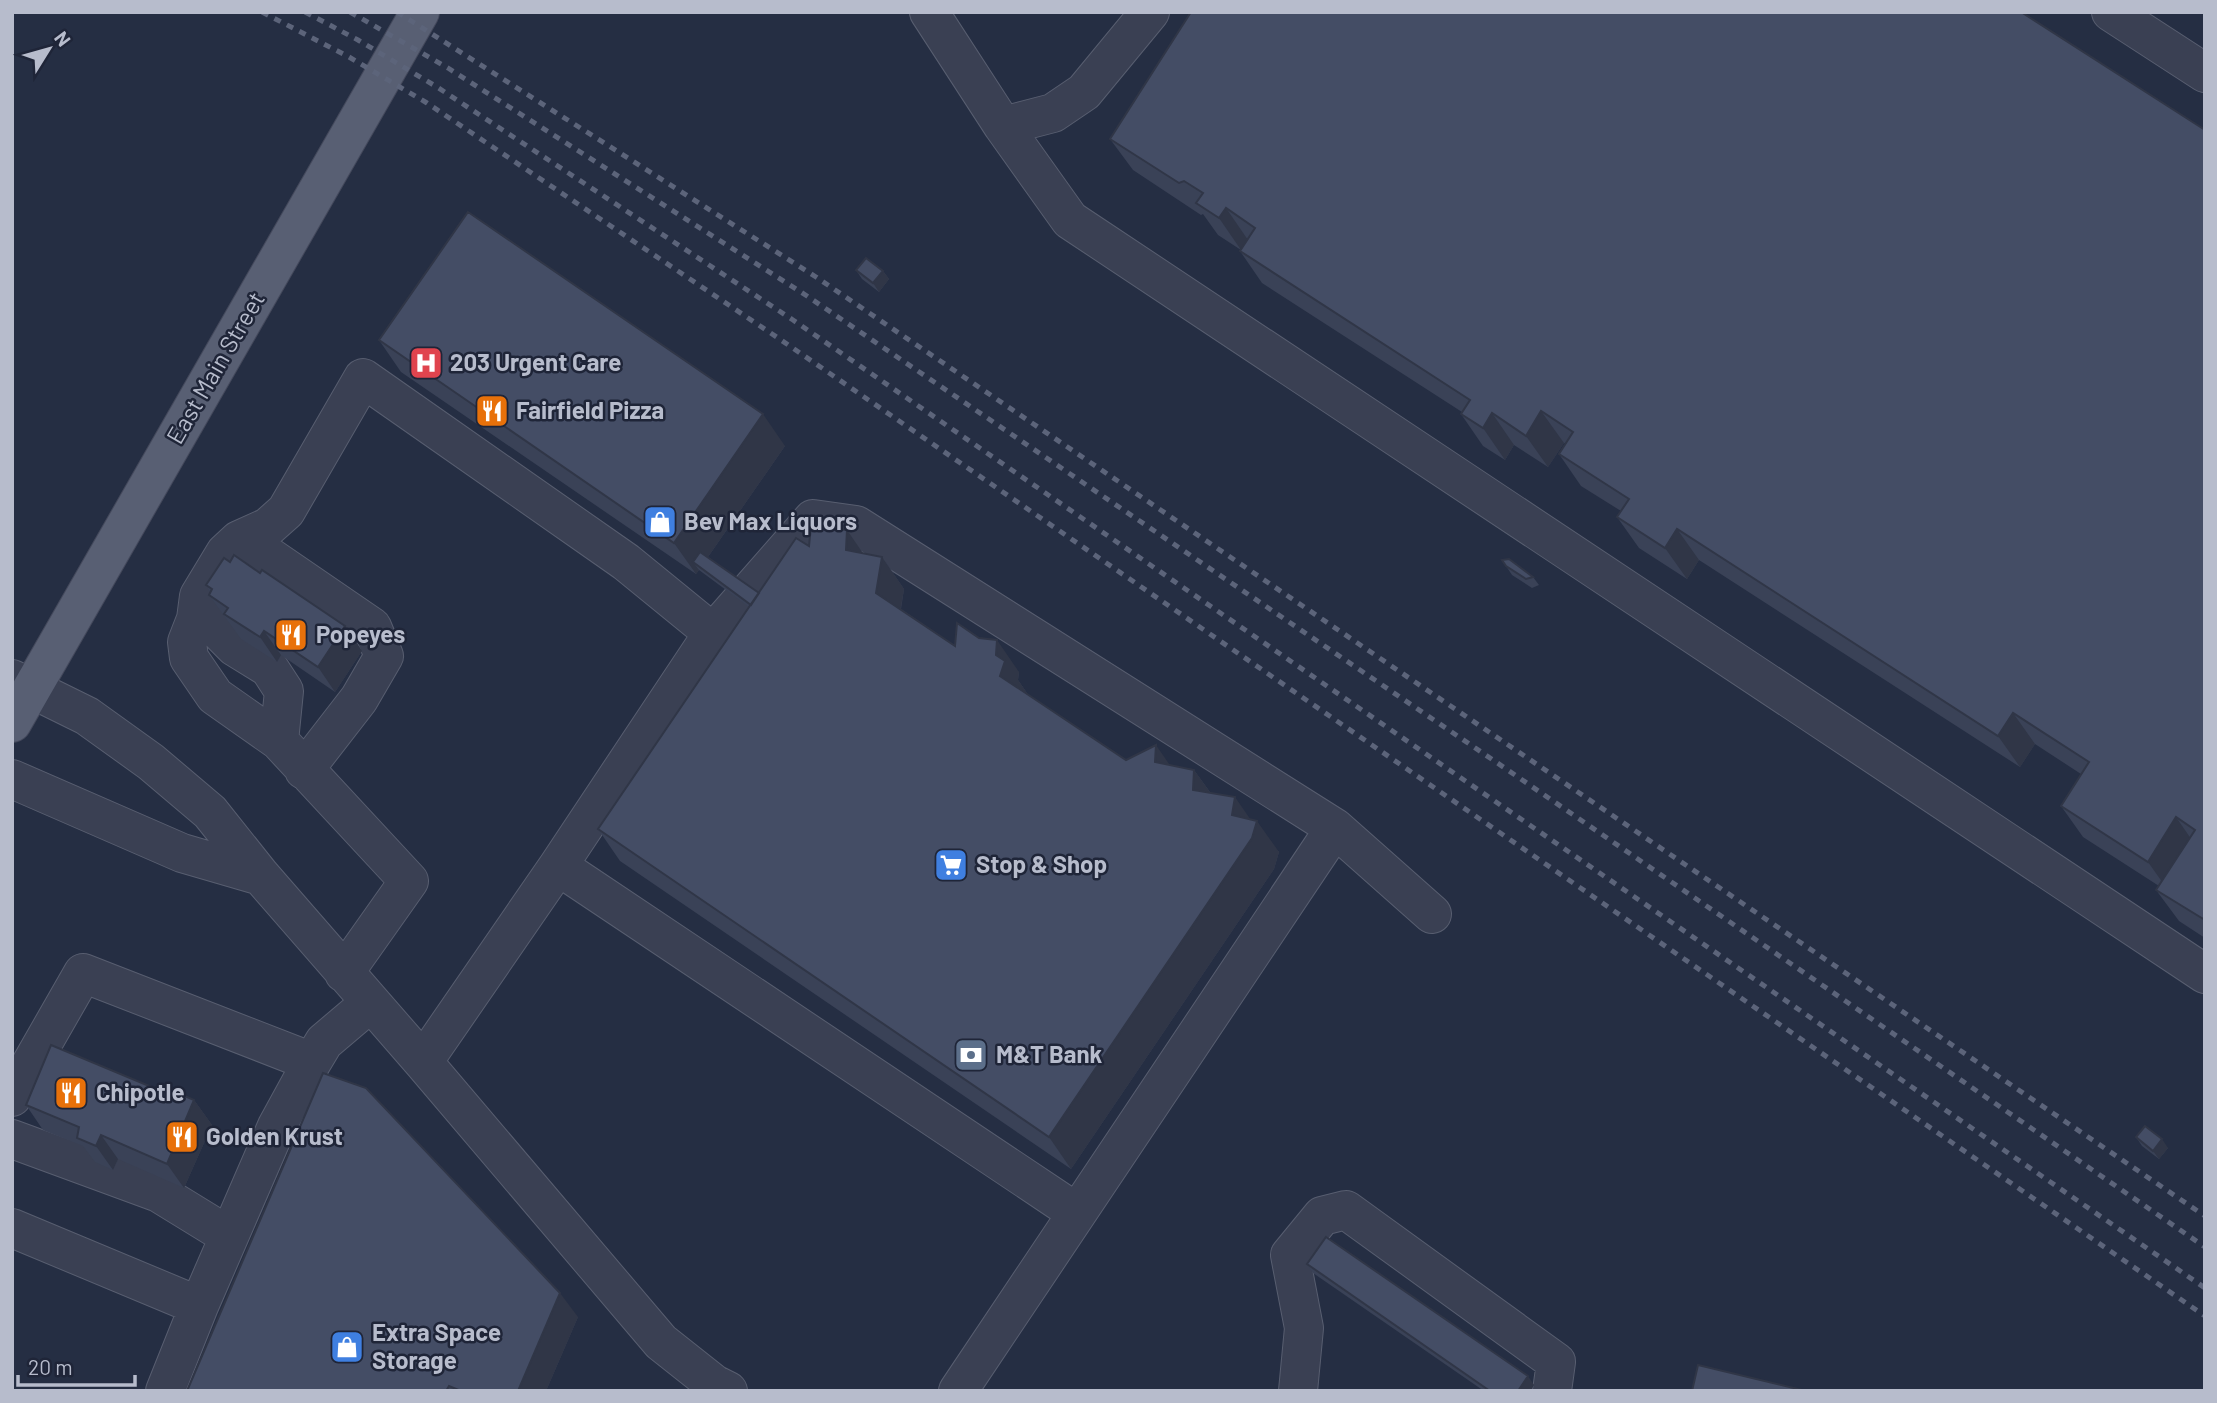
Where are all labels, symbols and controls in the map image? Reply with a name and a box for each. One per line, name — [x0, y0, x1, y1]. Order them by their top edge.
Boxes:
north arrow — [14, 14, 84, 84]
text: N — [50, 26, 76, 50]
street label: East Main Street — [159, 286, 270, 448]
hospital icon: 203 Urgent Care — [407, 344, 445, 382]
place label: 203 Urgent Care — [450, 347, 621, 376]
restaurant icon: Fairfield Pizza — [473, 392, 511, 430]
place label: Fairfield Pizza — [516, 395, 664, 424]
shop icon: Bev Max Liquors — [641, 503, 679, 541]
place label: Bev Max Liquors — [684, 506, 857, 535]
restaurant icon: Popeyes — [272, 616, 310, 654]
place label: Popeyes — [316, 619, 405, 648]
supermarket icon: Stop & Shop — [932, 846, 970, 884]
place label: Stop & Shop — [976, 849, 1107, 878]
bank icon: M&T Bank — [952, 1036, 990, 1074]
place label: M&T Bank — [996, 1039, 1103, 1068]
restaurant icon: Chipotle — [52, 1074, 90, 1112]
place label: Chipotle — [96, 1077, 185, 1106]
restaurant icon: Golden Krust — [163, 1118, 201, 1156]
place label: Golden Krust — [206, 1121, 343, 1150]
place label: Extra Space Storage — [372, 1317, 501, 1374]
shop icon: Extra Space Storage — [328, 1328, 366, 1366]
scale bar — [18, 1344, 135, 1388]
text: 20 m — [28, 1354, 73, 1379]

